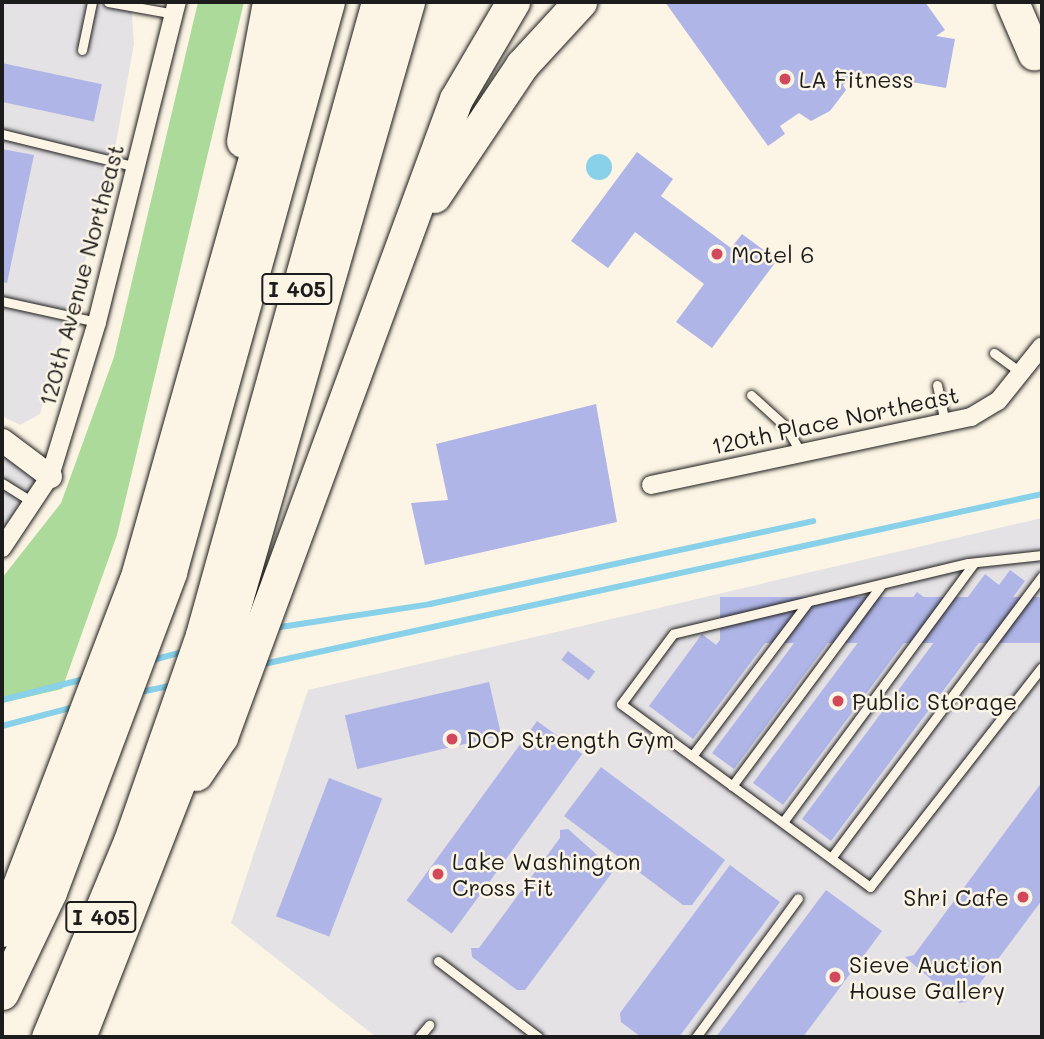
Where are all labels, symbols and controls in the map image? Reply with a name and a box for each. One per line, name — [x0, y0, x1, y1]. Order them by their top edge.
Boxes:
place label: LA Fitness — [799, 65, 914, 93]
marker: LA Fitness — [777, 71, 793, 87]
street label: 120th Avenue Northeast — [33, 141, 129, 409]
place label: Motel 6 — [731, 240, 814, 268]
marker: Motel 6 — [709, 246, 725, 262]
road number: I 405 — [260, 272, 334, 306]
street label: 120th Place Northeast — [709, 380, 961, 460]
place label: Public Storage — [852, 687, 1017, 715]
marker: Public Storage — [830, 693, 846, 709]
place label: DOP Strength Gym — [466, 725, 674, 753]
marker: DOP Strength Gym — [444, 731, 460, 747]
place label: Lake Washington Cross Fit — [452, 847, 641, 901]
marker: Lake Washington Cross Fit — [430, 866, 446, 882]
place label: Shri Cafe — [903, 883, 1009, 911]
marker: Shri Cafe — [1015, 889, 1031, 905]
road number: I 405 — [64, 900, 138, 934]
place label: Sieve Auction House Gallery — [849, 950, 1005, 1004]
marker: Sieve Auction House Gallery — [827, 969, 843, 985]

